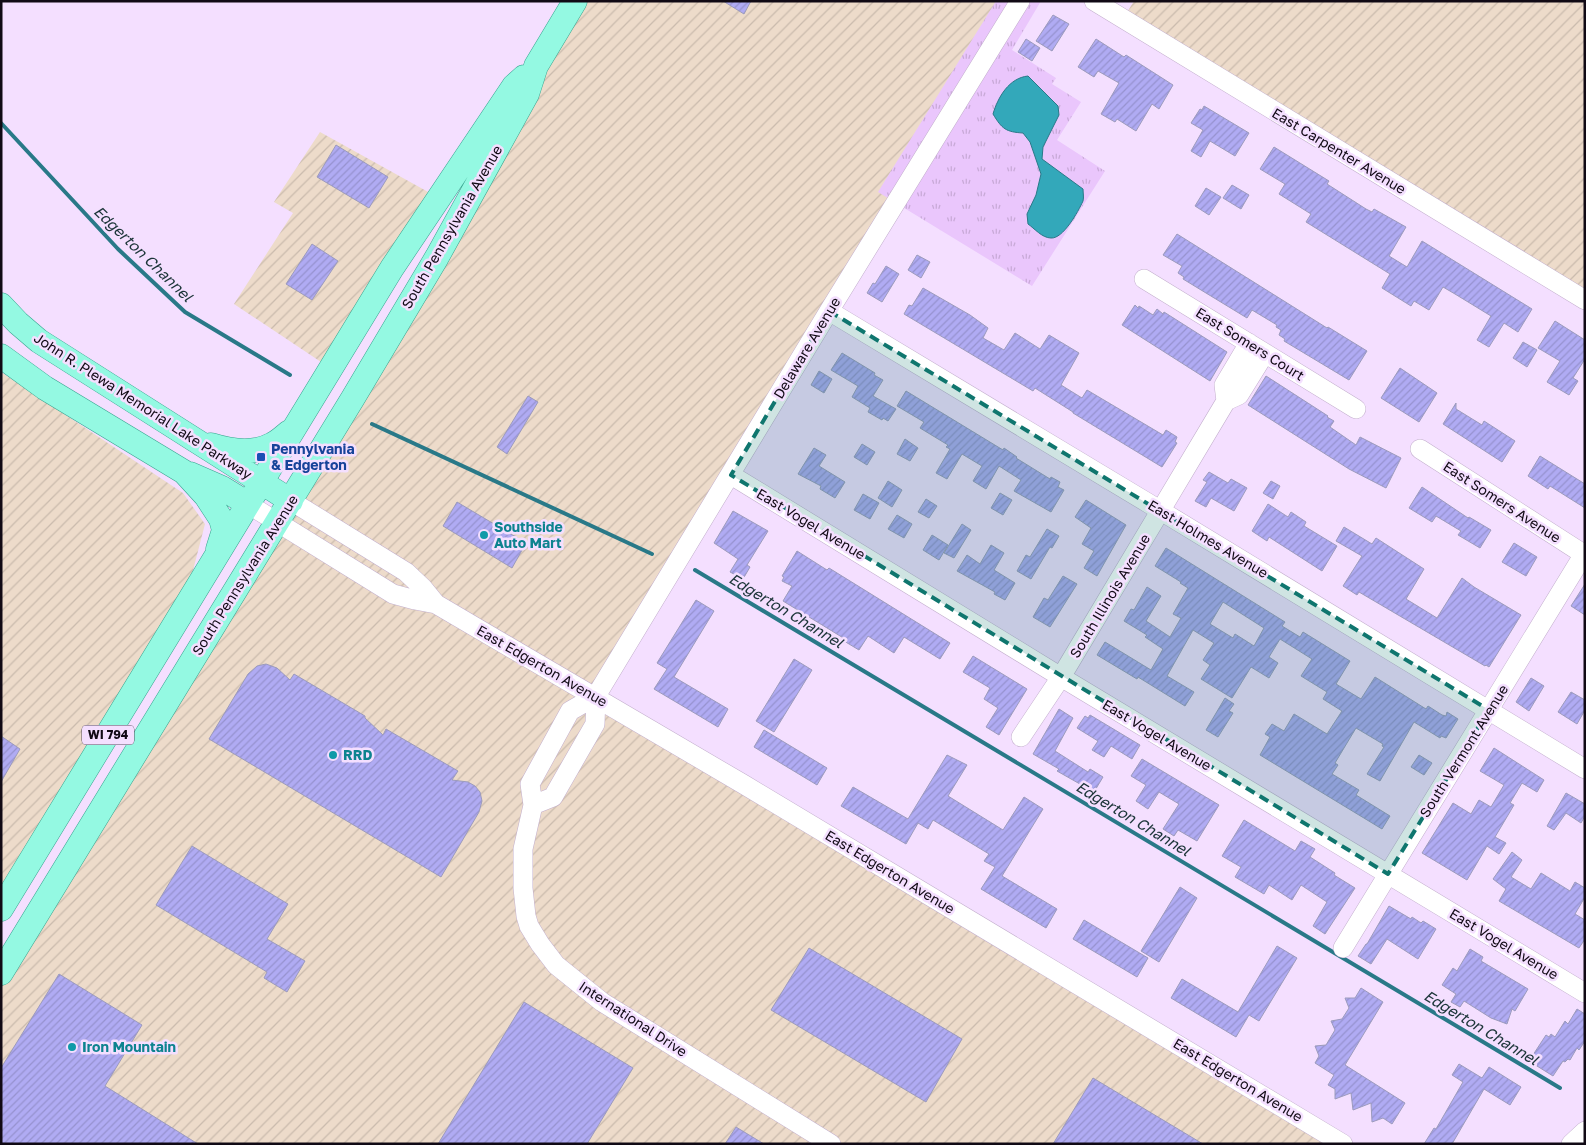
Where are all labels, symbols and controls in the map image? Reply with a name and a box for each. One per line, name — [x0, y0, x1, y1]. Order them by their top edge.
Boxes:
street label: East Carpenter Avenue — [1269, 104, 1409, 197]
street label: South Pennsylvania Avenue — [398, 142, 505, 311]
water label: Edgerton Channel — [90, 202, 198, 306]
street label: Delaware Avenue — [770, 294, 844, 402]
street label: East Somers Court — [1193, 303, 1308, 384]
street label: John R. Plewa Memorial Lake Parkway — [31, 329, 256, 483]
place label: Pennylvania & Edgerton — [271, 440, 355, 473]
marker: Pennylvania & Edgerton — [255, 451, 267, 463]
street label: East Somers Avenue — [1440, 457, 1564, 546]
street label: East Vogel Avenue — [754, 484, 869, 563]
street label: South Pennsylvania Avenue — [188, 491, 301, 658]
street label: East Holmes Avenue — [1145, 496, 1271, 581]
place label: Southside Auto Mart — [494, 518, 563, 551]
marker: Southside Auto Mart — [478, 529, 490, 541]
street label: South Illinois Avenue — [1066, 531, 1153, 661]
water label: Edgerton Channel — [726, 569, 848, 653]
street label: East Edgerton Avenue — [474, 621, 611, 710]
street label: South Vermont Avenue — [1416, 681, 1511, 820]
street label: East Vogel Avenue — [1100, 695, 1215, 774]
road number: WI 794 — [82, 726, 134, 744]
place label: RRD — [343, 746, 372, 763]
marker: RRD — [327, 749, 339, 761]
water label: Edgerton Channel — [1073, 777, 1195, 861]
street label: East Edgerton Avenue — [823, 826, 958, 917]
street label: East Vogel Avenue — [1447, 904, 1562, 983]
street label: International Drive — [576, 977, 690, 1060]
water label: Edgerton Channel — [1421, 986, 1543, 1070]
street label: East Edgerton Avenue — [1171, 1034, 1306, 1125]
place label: Iron Mountain — [82, 1038, 176, 1055]
marker: Iron Mountain — [66, 1041, 78, 1053]

